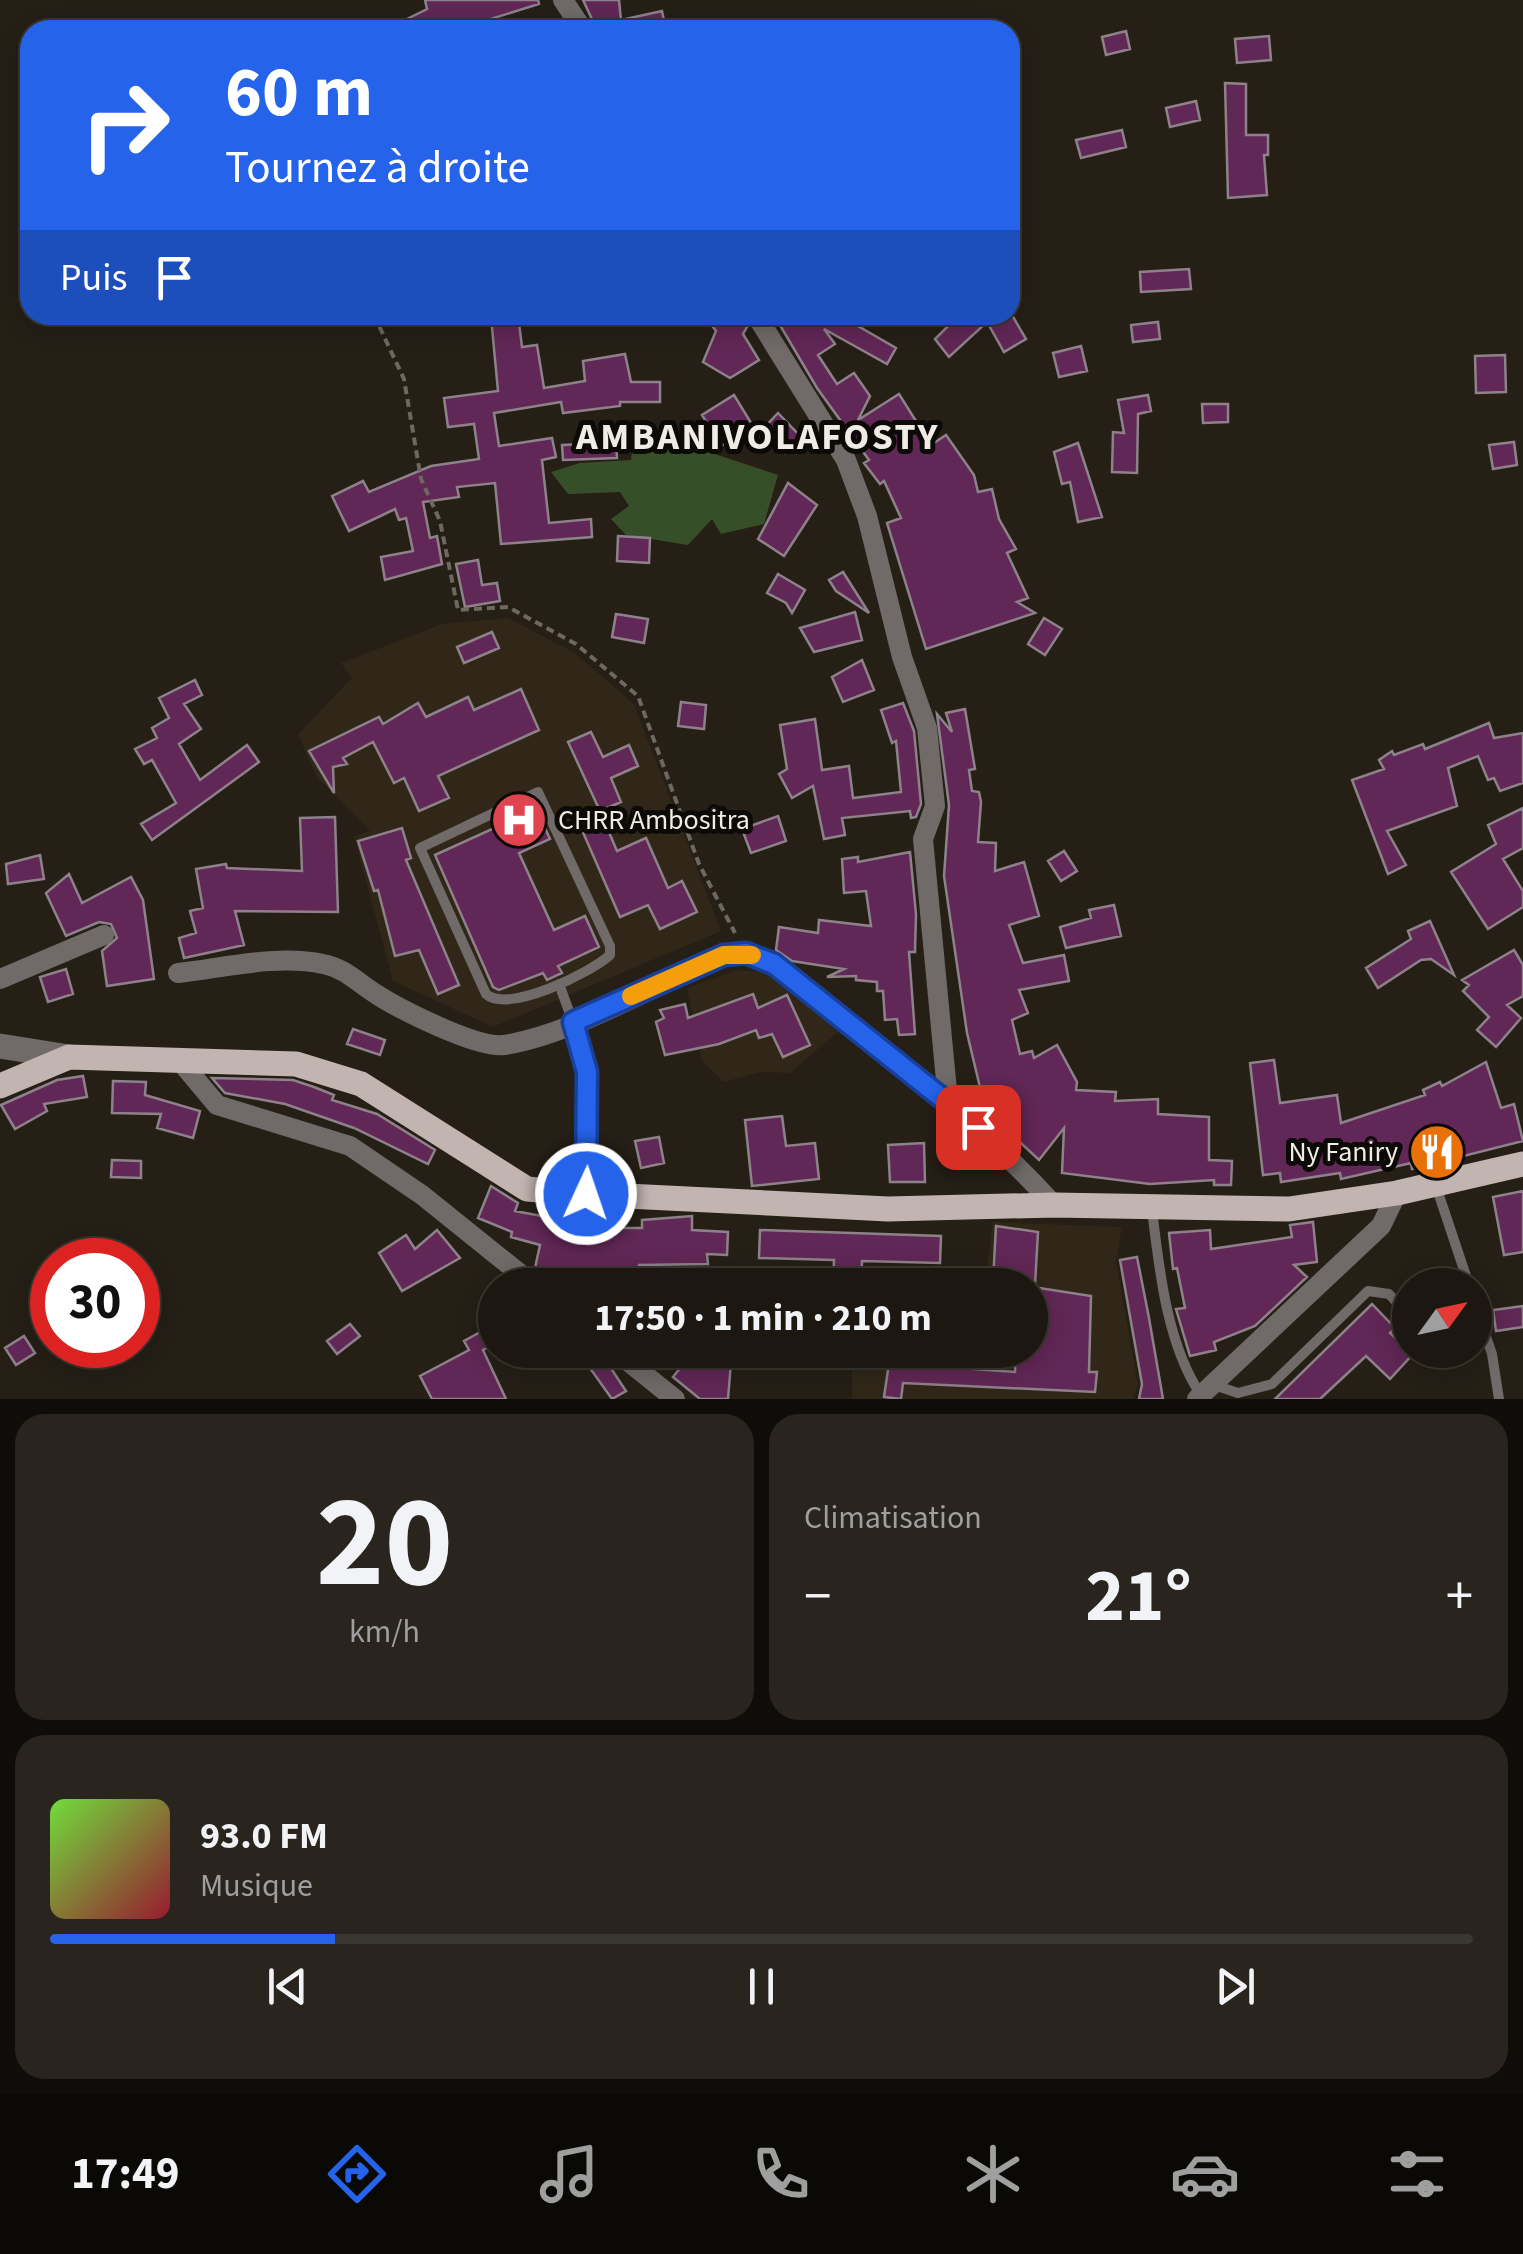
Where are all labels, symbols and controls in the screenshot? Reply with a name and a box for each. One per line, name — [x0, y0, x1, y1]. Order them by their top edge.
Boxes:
text: 60 m — [225, 43, 373, 143]
icon: right — [60, 60, 190, 190]
text: Tournez à droite — [225, 136, 530, 200]
icon: arrive — [147, 250, 202, 305]
text: Puis — [60, 251, 127, 305]
district label: AMBANIVOLAFOSTY — [575, 410, 940, 464]
hospital icon: CHRR Ambositra — [489, 790, 549, 850]
place label: CHRR Ambositra — [558, 800, 750, 840]
pin — [936, 1085, 1021, 1170]
icon: arrive — [951, 1100, 1006, 1155]
restaurant icon: Ny Faniry — [1407, 1122, 1467, 1182]
place label: Ny Faniry — [1289, 1132, 1398, 1172]
position arrow — [534, 1142, 638, 1246]
speed limit sign: 30 — [30, 1238, 160, 1368]
north arrow — [1392, 1268, 1492, 1368]
map controls — [1392, 1268, 1492, 1368]
text: 17:50 · 1 min · 210 m — [594, 1291, 932, 1345]
text: 20 — [316, 1451, 453, 1636]
text: Climatisation — [804, 1495, 982, 1541]
text: 21° — [1085, 1543, 1192, 1650]
text: − — [804, 1558, 831, 1636]
text: + — [1446, 1558, 1473, 1636]
text: km/h — [349, 1609, 420, 1655]
text: 93.0 FM — [200, 1809, 328, 1863]
text: Musique — [200, 1863, 313, 1909]
icon: previous — [260, 1959, 315, 2014]
icon: pause — [734, 1959, 789, 2014]
icon: next — [1208, 1959, 1263, 2014]
icon: directions — [322, 2139, 392, 2209]
icon: music — [534, 2139, 604, 2209]
icon: phone — [746, 2139, 816, 2209]
icon: climate — [958, 2139, 1028, 2209]
icon: car — [1170, 2139, 1240, 2209]
icon: filters — [1382, 2139, 1452, 2209]
text: 17:49 — [71, 2142, 180, 2206]

